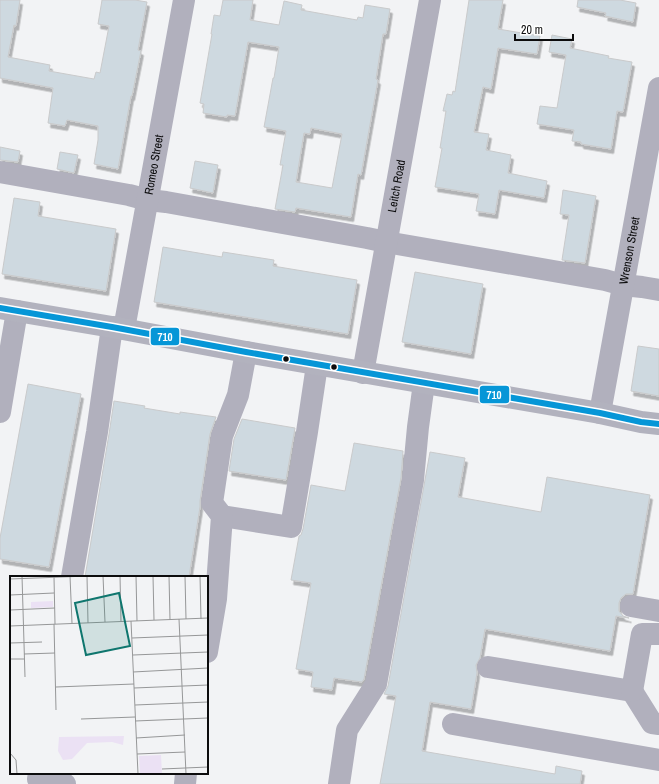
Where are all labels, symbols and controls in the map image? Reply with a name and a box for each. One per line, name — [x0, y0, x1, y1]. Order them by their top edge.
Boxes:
scale bar — [515, 16, 573, 42]
text: 20 m — [521, 22, 543, 38]
street label: Romeo Street — [141, 133, 167, 196]
street label: Leitch Road — [384, 158, 409, 214]
street label: Wrenson Street — [615, 215, 643, 286]
line badge: 710 — [150, 327, 180, 346]
text: 710 — [157, 330, 173, 344]
unlabelled marker — [281, 354, 291, 364]
unlabelled marker — [329, 362, 339, 372]
line badge: 710 — [479, 385, 510, 404]
text: 710 — [486, 388, 502, 402]
inset map — [10, 576, 208, 774]

